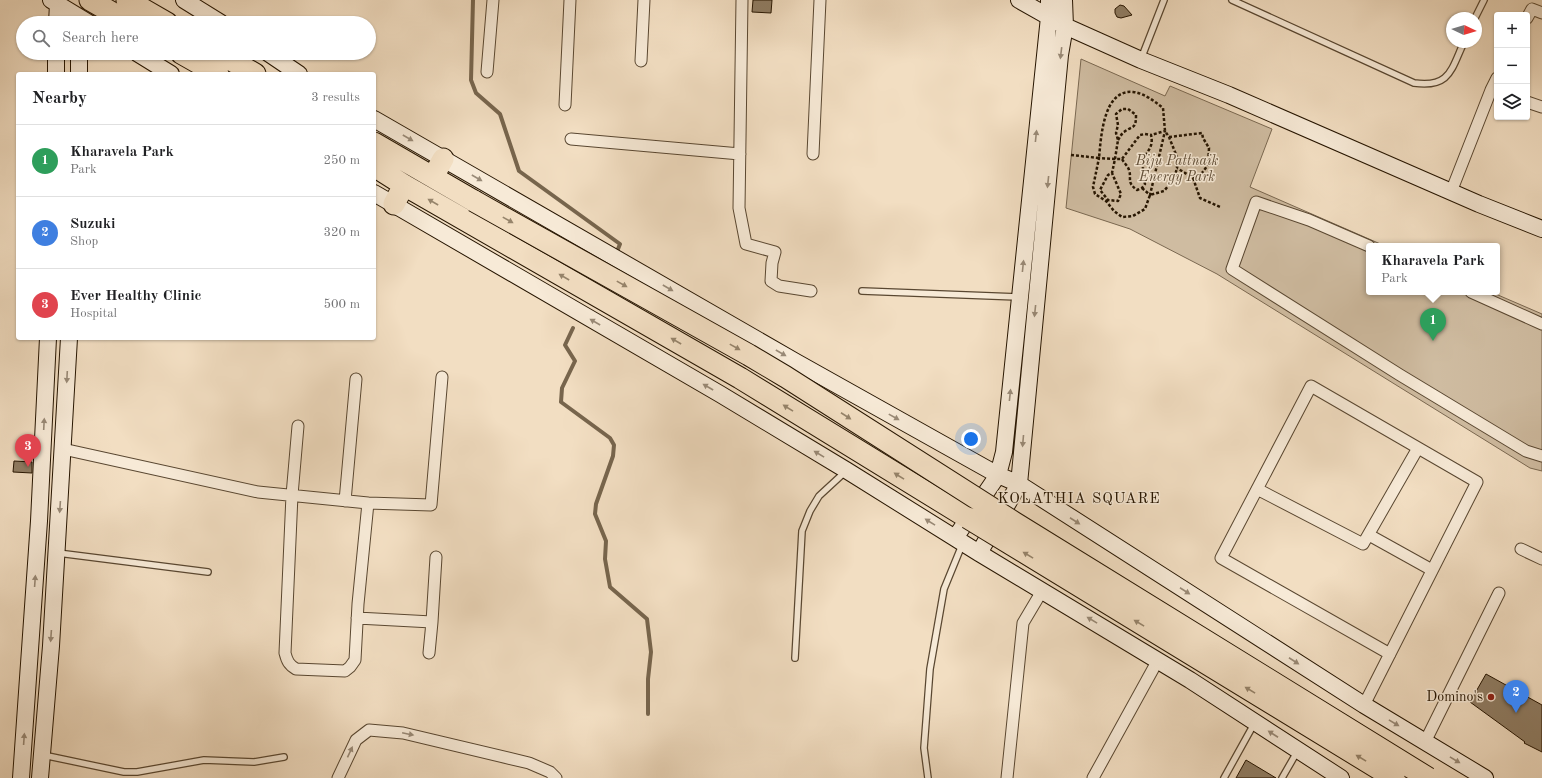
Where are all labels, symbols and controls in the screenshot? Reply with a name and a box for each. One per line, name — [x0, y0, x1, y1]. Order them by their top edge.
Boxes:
north arrow — [1446, 12, 1482, 48]
map controls — [1494, 12, 1530, 120]
button: + — [1494, 12, 1530, 48]
search box — [16, 16, 376, 60]
icon: search — [30, 27, 52, 49]
text: Search here — [62, 31, 139, 46]
one-way arrow — [1058, 47, 1064, 59]
button: − — [1494, 48, 1530, 84]
button: layers — [1494, 84, 1530, 120]
text: Nearby — [32, 90, 87, 107]
text: 3 results — [311, 91, 360, 104]
one-way arrow — [1033, 130, 1040, 142]
one-way arrow — [402, 135, 414, 142]
text: Kharavela Park — [70, 145, 174, 160]
text: 1 — [41, 154, 49, 167]
text: 250 m — [323, 154, 360, 167]
park label: Biju Pattnaik Energy Park — [1135, 154, 1219, 185]
text: Park — [70, 163, 97, 176]
one-way arrow — [471, 175, 483, 182]
one-way arrow — [1045, 176, 1051, 188]
one-way arrow — [427, 198, 439, 205]
text: Suzuki — [70, 217, 116, 232]
one-way arrow — [503, 217, 514, 223]
text: 2 — [41, 226, 49, 239]
text: 320 m — [323, 226, 360, 239]
text: Shop — [70, 235, 98, 248]
popup — [1366, 243, 1500, 295]
text: Kharavela Park — [1381, 254, 1485, 269]
one-way arrow — [1020, 260, 1026, 272]
text: Park — [1381, 272, 1408, 285]
one-way arrow — [558, 273, 569, 280]
one-way arrow — [616, 280, 628, 287]
one-way arrow — [662, 284, 674, 291]
text: Ever Healthy Clinic — [70, 289, 202, 304]
text: 3 — [41, 298, 49, 311]
text: 500 m — [323, 298, 360, 311]
one-way arrow — [1032, 305, 1039, 318]
text: Hospital — [70, 307, 117, 320]
pin: 1 — [1420, 308, 1446, 341]
one-way arrow — [589, 318, 601, 325]
one-way arrow — [670, 338, 682, 345]
one-way arrow — [729, 344, 741, 351]
one-way arrow — [775, 350, 787, 357]
one-way arrow — [63, 371, 70, 383]
one-way arrow — [703, 383, 713, 391]
one-way arrow — [1006, 389, 1013, 401]
one-way arrow — [782, 404, 794, 411]
one-way arrow — [840, 412, 852, 419]
one-way arrow — [888, 413, 900, 420]
one-way arrow — [41, 417, 47, 430]
your location — [961, 429, 981, 449]
pin: 3 — [15, 434, 41, 467]
one-way arrow — [1020, 435, 1026, 447]
one-way arrow — [814, 450, 824, 458]
one-way arrow — [893, 472, 905, 479]
district label: KOLATHIA SQUARE — [997, 492, 1161, 507]
one-way arrow — [56, 501, 63, 513]
one-way arrow — [1069, 517, 1081, 524]
one-way arrow — [925, 518, 935, 526]
one-way arrow — [1022, 551, 1033, 559]
one-way arrow — [32, 575, 39, 587]
one-way arrow — [1179, 587, 1191, 594]
one-way arrow — [1086, 617, 1098, 624]
one-way arrow — [1133, 619, 1145, 626]
one-way arrow — [48, 630, 55, 643]
one-way arrow — [1288, 657, 1300, 664]
pin: 2 — [1503, 680, 1529, 713]
one-way arrow — [1244, 687, 1256, 694]
place label: Domino's — [1426, 690, 1483, 704]
marker: Domino's — [1486, 692, 1496, 702]
one-way arrow — [1388, 720, 1400, 727]
one-way arrow — [1268, 730, 1278, 738]
one-way arrow — [401, 732, 414, 738]
one-way arrow — [21, 733, 28, 745]
one-way arrow — [347, 746, 353, 757]
one-way arrow — [1355, 754, 1367, 761]
one-way arrow — [1450, 756, 1460, 764]

